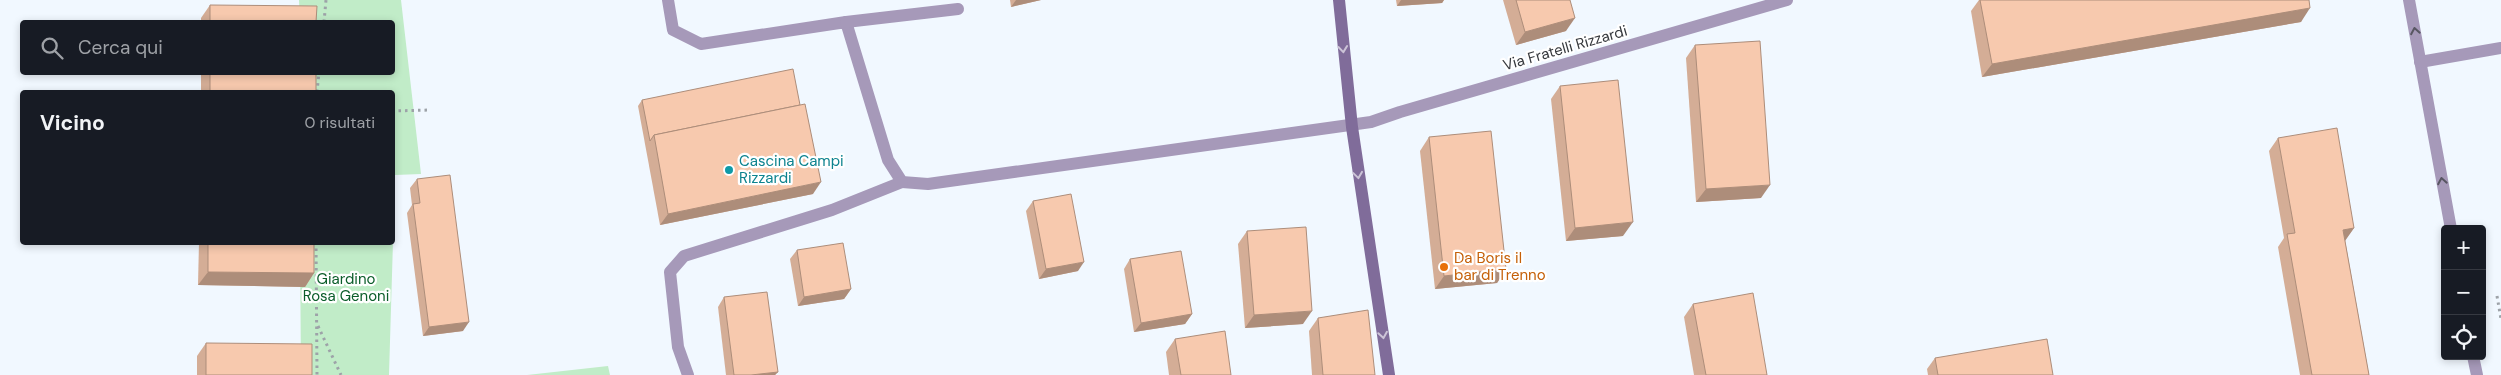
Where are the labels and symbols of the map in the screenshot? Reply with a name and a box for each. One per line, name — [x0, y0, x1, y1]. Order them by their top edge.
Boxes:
street label: Via Fratelli Rizzardi — [1500, 21, 1630, 75]
one-way arrow — [2410, 27, 2420, 36]
one-way arrow — [1337, 45, 1348, 53]
place label: Cascina Campi Rizzardi — [739, 151, 844, 188]
marker: Cascina Campi Rizzardi — [723, 164, 735, 176]
one-way arrow — [1353, 170, 1363, 179]
one-way arrow — [2438, 176, 2448, 185]
place label: Da Boris il bar di Trenno — [1454, 248, 1546, 285]
marker: Da Boris il bar di Trenno — [1438, 261, 1450, 273]
park label: Giardino Rosa Genoni — [303, 269, 389, 306]
one-way arrow — [1377, 332, 1388, 340]

